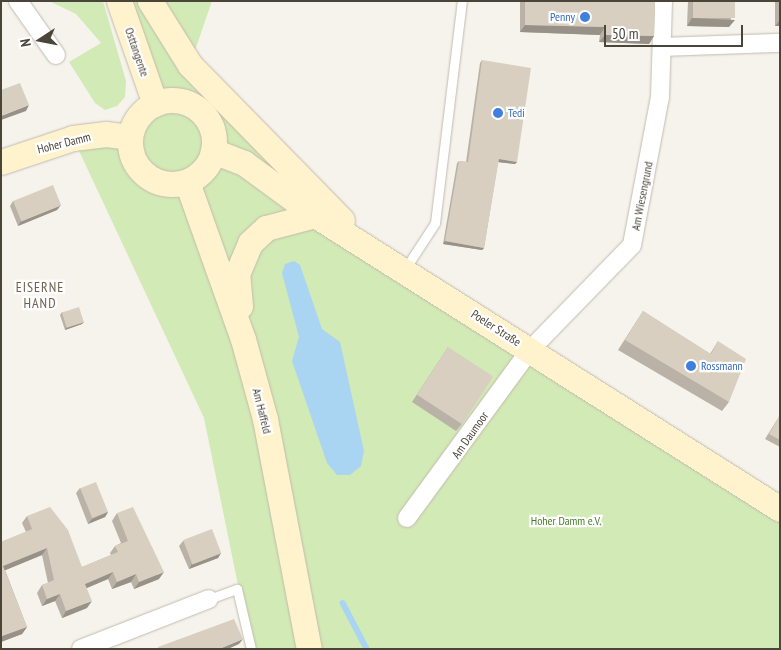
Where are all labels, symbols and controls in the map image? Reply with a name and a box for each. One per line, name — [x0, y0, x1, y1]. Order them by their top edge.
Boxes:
place label: Penny — [550, 10, 575, 24]
marker: Penny — [579, 11, 591, 23]
north arrow — [15, 15, 65, 65]
scale bar — [606, 15, 745, 47]
text: 50 m — [612, 24, 638, 43]
street label: Osttangente — [122, 26, 152, 78]
text: N — [16, 37, 35, 48]
place label: Tedi — [508, 106, 525, 120]
marker: Tedi — [492, 107, 504, 119]
street label: Hoher Damm — [36, 129, 92, 157]
street label: Am Wiesengrund — [628, 160, 656, 232]
district label: EISERNE HAND — [15, 279, 65, 312]
street label: Poeler Straße — [469, 307, 523, 349]
place label: Rossmann — [701, 359, 743, 373]
marker: Rossmann — [685, 360, 697, 372]
street label: Am Haffeld — [249, 387, 275, 435]
street label: Am Daumoor — [449, 409, 491, 461]
park label: Hoher Damm e.V. — [531, 514, 601, 528]

